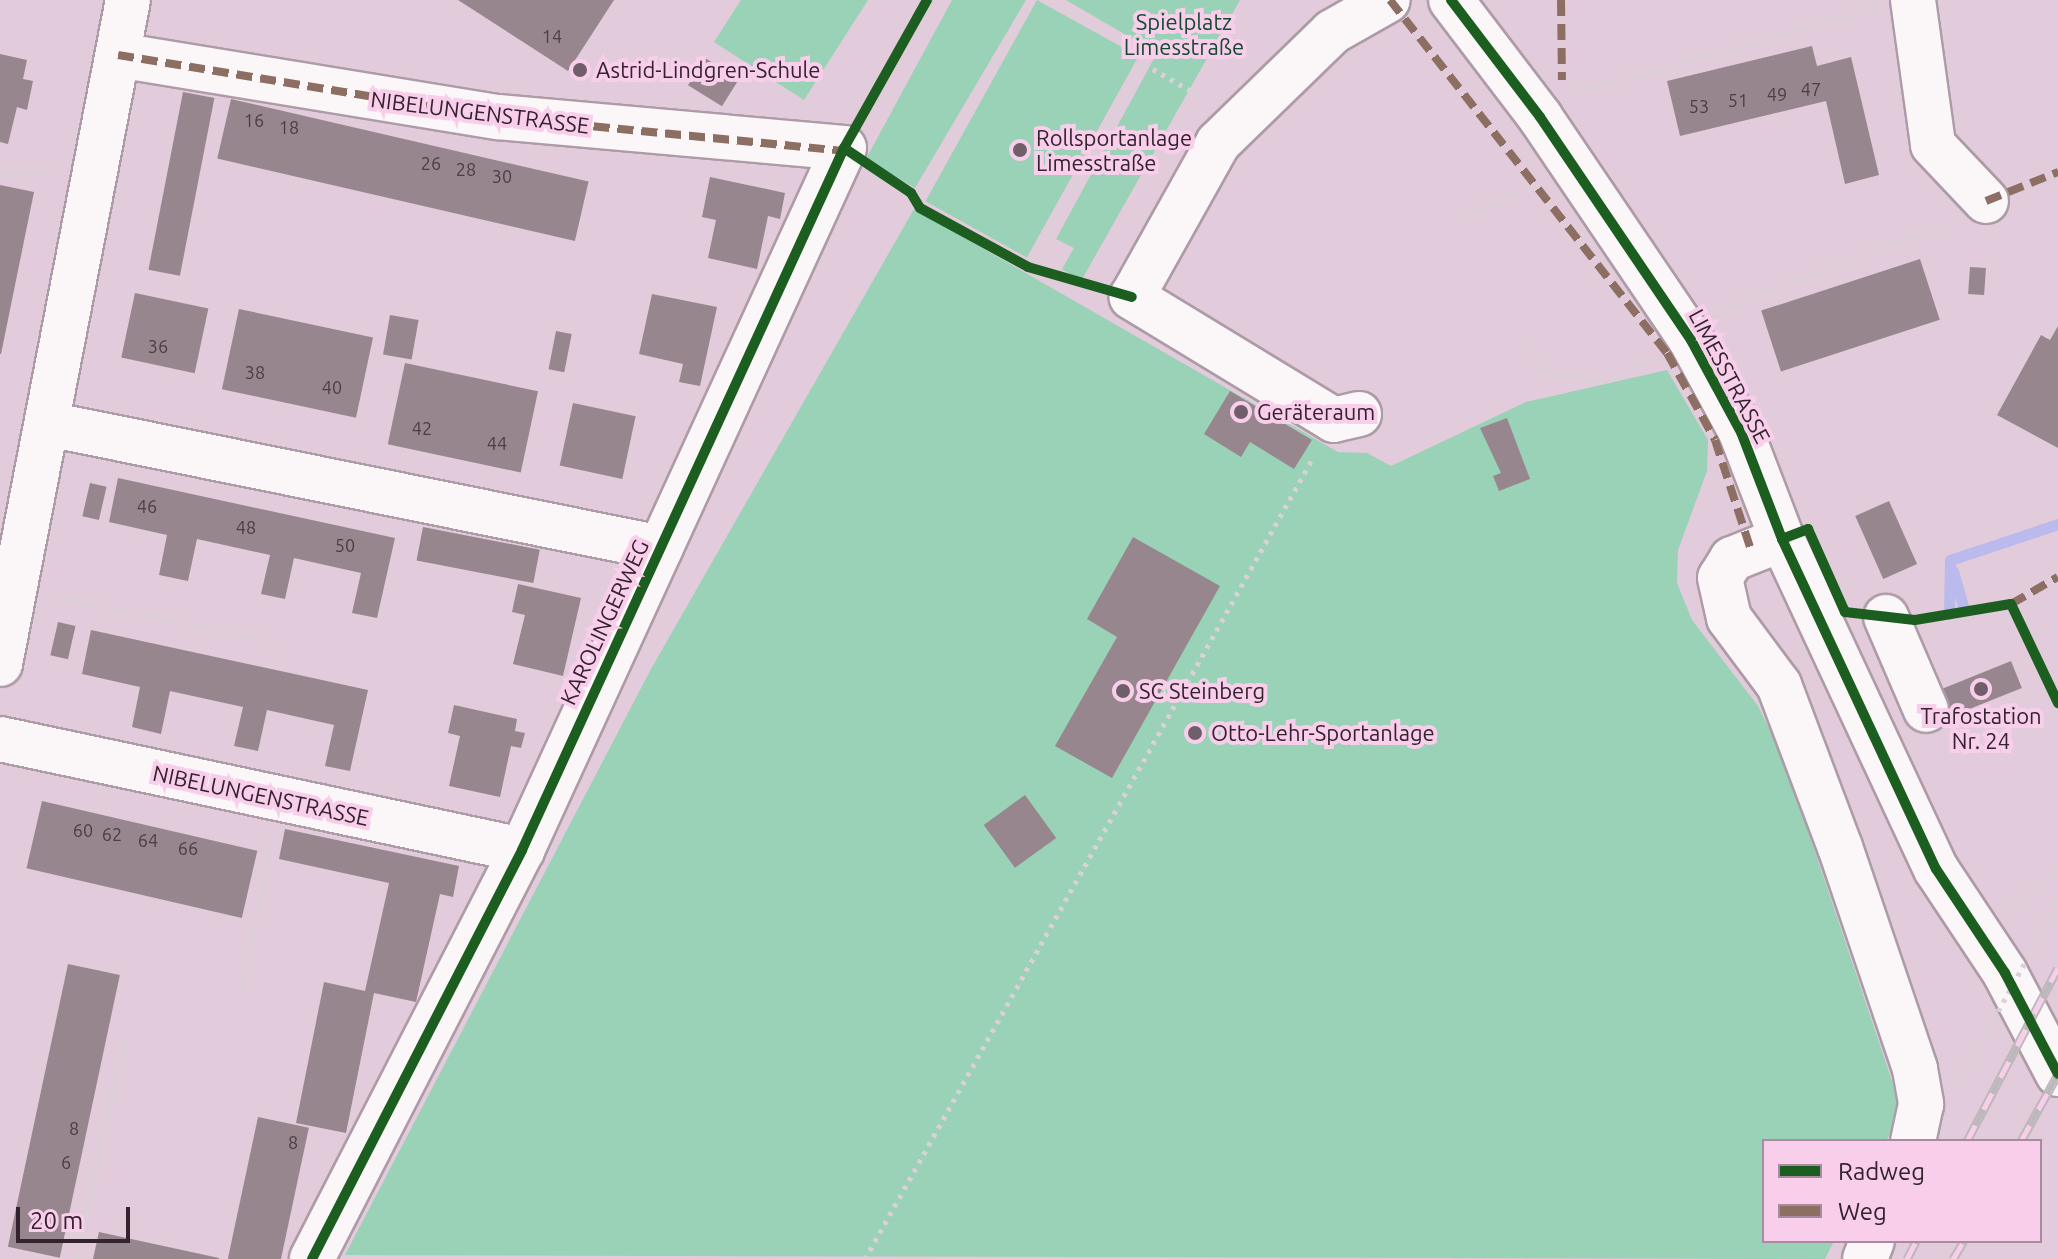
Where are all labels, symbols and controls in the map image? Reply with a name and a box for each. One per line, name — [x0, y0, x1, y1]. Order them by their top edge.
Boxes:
park label: Spielplatz Limesstraße — [1124, 8, 1244, 60]
house number: 14 — [542, 25, 562, 47]
place label: Astrid-Lindgren-Schule — [596, 57, 820, 83]
marker: Astrid-Lindgren-Schule — [571, 61, 589, 79]
house number: 47 — [1801, 78, 1821, 100]
house number: 49 — [1767, 83, 1787, 105]
street label: NIBELUNGENSTRASSE — [369, 85, 591, 139]
house number: 51 — [1728, 89, 1748, 111]
house number: 53 — [1689, 95, 1709, 117]
house number: 16 — [244, 109, 264, 131]
house number: 18 — [279, 116, 299, 138]
place label: Rollsportanlage Limesstraße — [1036, 124, 1192, 176]
marker: Rollsportanlage Limesstraße — [1011, 141, 1029, 159]
house number: 26 — [421, 152, 441, 174]
house number: 28 — [456, 158, 476, 180]
house number: 30 — [492, 165, 512, 187]
street label: LIMESSTRASSE — [1684, 304, 1776, 448]
house number: 36 — [148, 335, 168, 357]
house number: 38 — [245, 361, 265, 383]
house number: 40 — [322, 376, 342, 398]
place label: Geräteraum — [1257, 399, 1375, 425]
marker: Geräteraum — [1232, 403, 1250, 421]
house number: 42 — [412, 417, 432, 439]
house number: 44 — [487, 432, 507, 454]
house number: 46 — [137, 495, 157, 517]
house number: 48 — [236, 516, 256, 538]
house number: 50 — [335, 534, 355, 556]
street label: KAROLINGERWEG — [554, 535, 654, 709]
place label: SC Steinberg — [1139, 678, 1265, 704]
marker: Trafostation Nr. 24 — [1972, 680, 1990, 698]
marker: SC Steinberg — [1114, 682, 1132, 700]
place label: Trafostation Nr. 24 — [1920, 702, 2042, 754]
place label: Otto-Lehr-Sportanlage — [1211, 720, 1435, 746]
marker: Otto-Lehr-Sportanlage — [1186, 724, 1204, 742]
street label: NIBELUNGENSTRASSE — [151, 759, 371, 831]
house number: 60 — [73, 819, 93, 841]
house number: 62 — [102, 823, 122, 845]
house number: 64 — [138, 829, 158, 851]
house number: 66 — [178, 837, 198, 859]
house number: 8 — [69, 1117, 79, 1139]
house number: 8 — [288, 1131, 298, 1153]
legend — [1762, 1139, 2042, 1243]
house number: 6 — [61, 1151, 71, 1173]
text: Radweg — [1838, 1158, 1925, 1185]
scale bar — [20, 1191, 134, 1241]
text: Weg — [1838, 1198, 1887, 1225]
text: 20 m — [30, 1207, 83, 1234]

